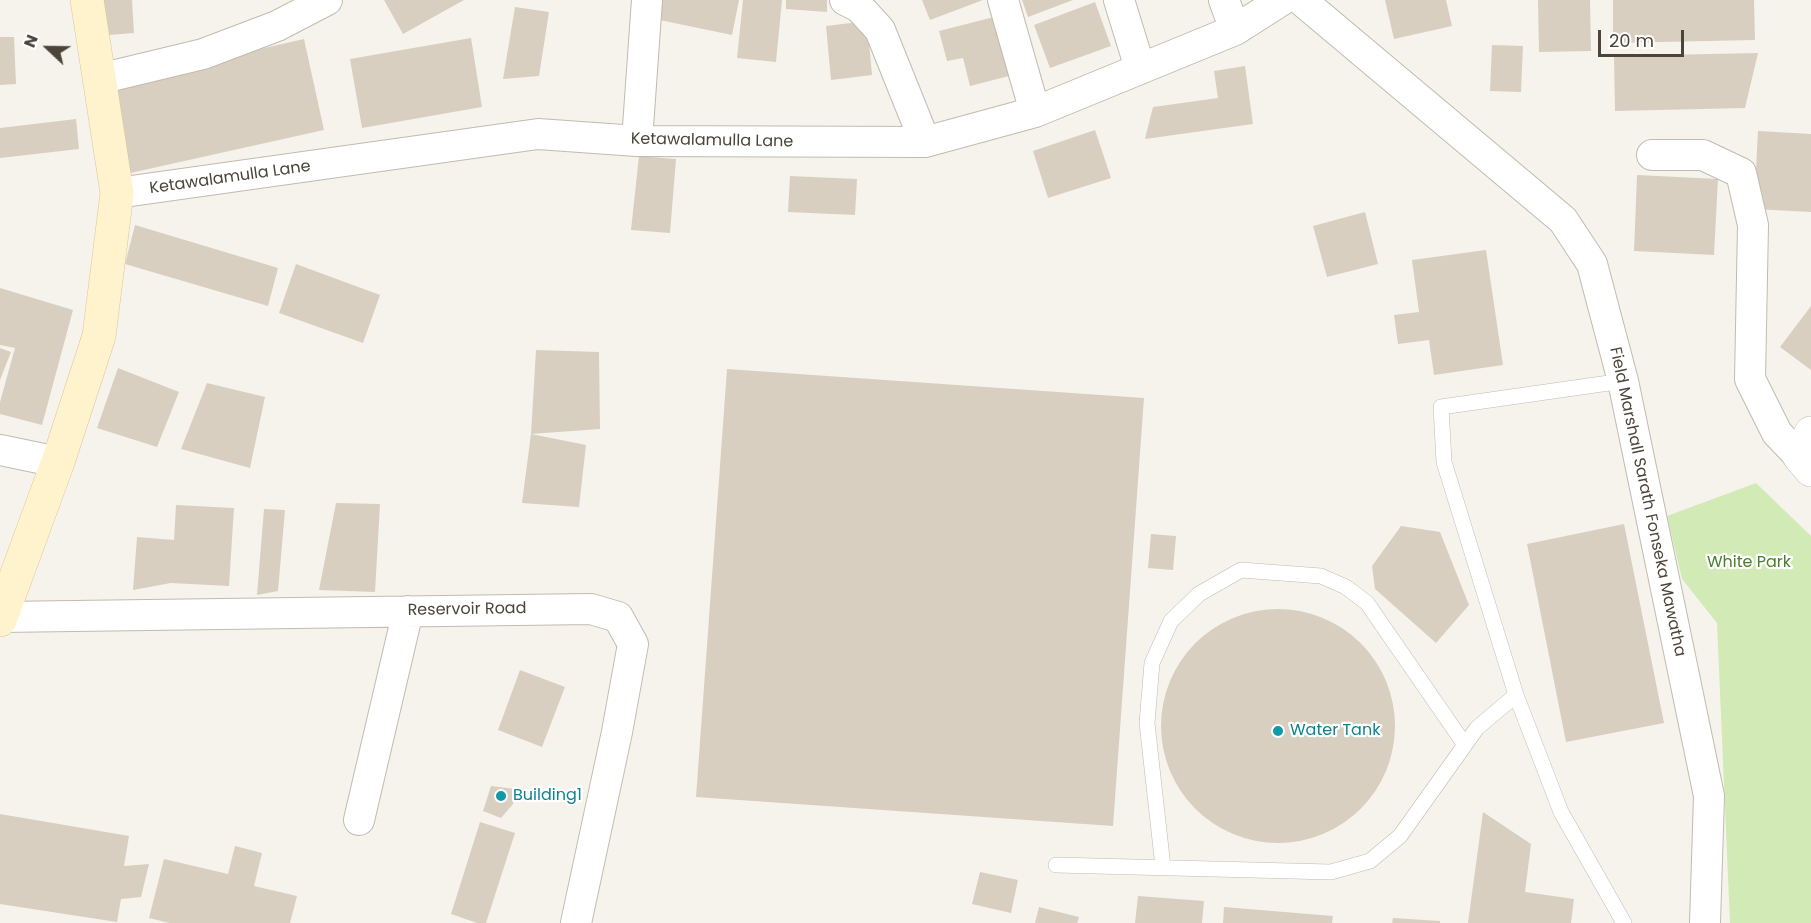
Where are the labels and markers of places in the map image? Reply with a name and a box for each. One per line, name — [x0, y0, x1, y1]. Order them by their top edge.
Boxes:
place label: Water Tank — [1290, 721, 1380, 741]
marker: Water Tank — [1271, 724, 1285, 738]
place label: Building1 — [513, 786, 582, 806]
marker: Building1 — [494, 789, 508, 803]

